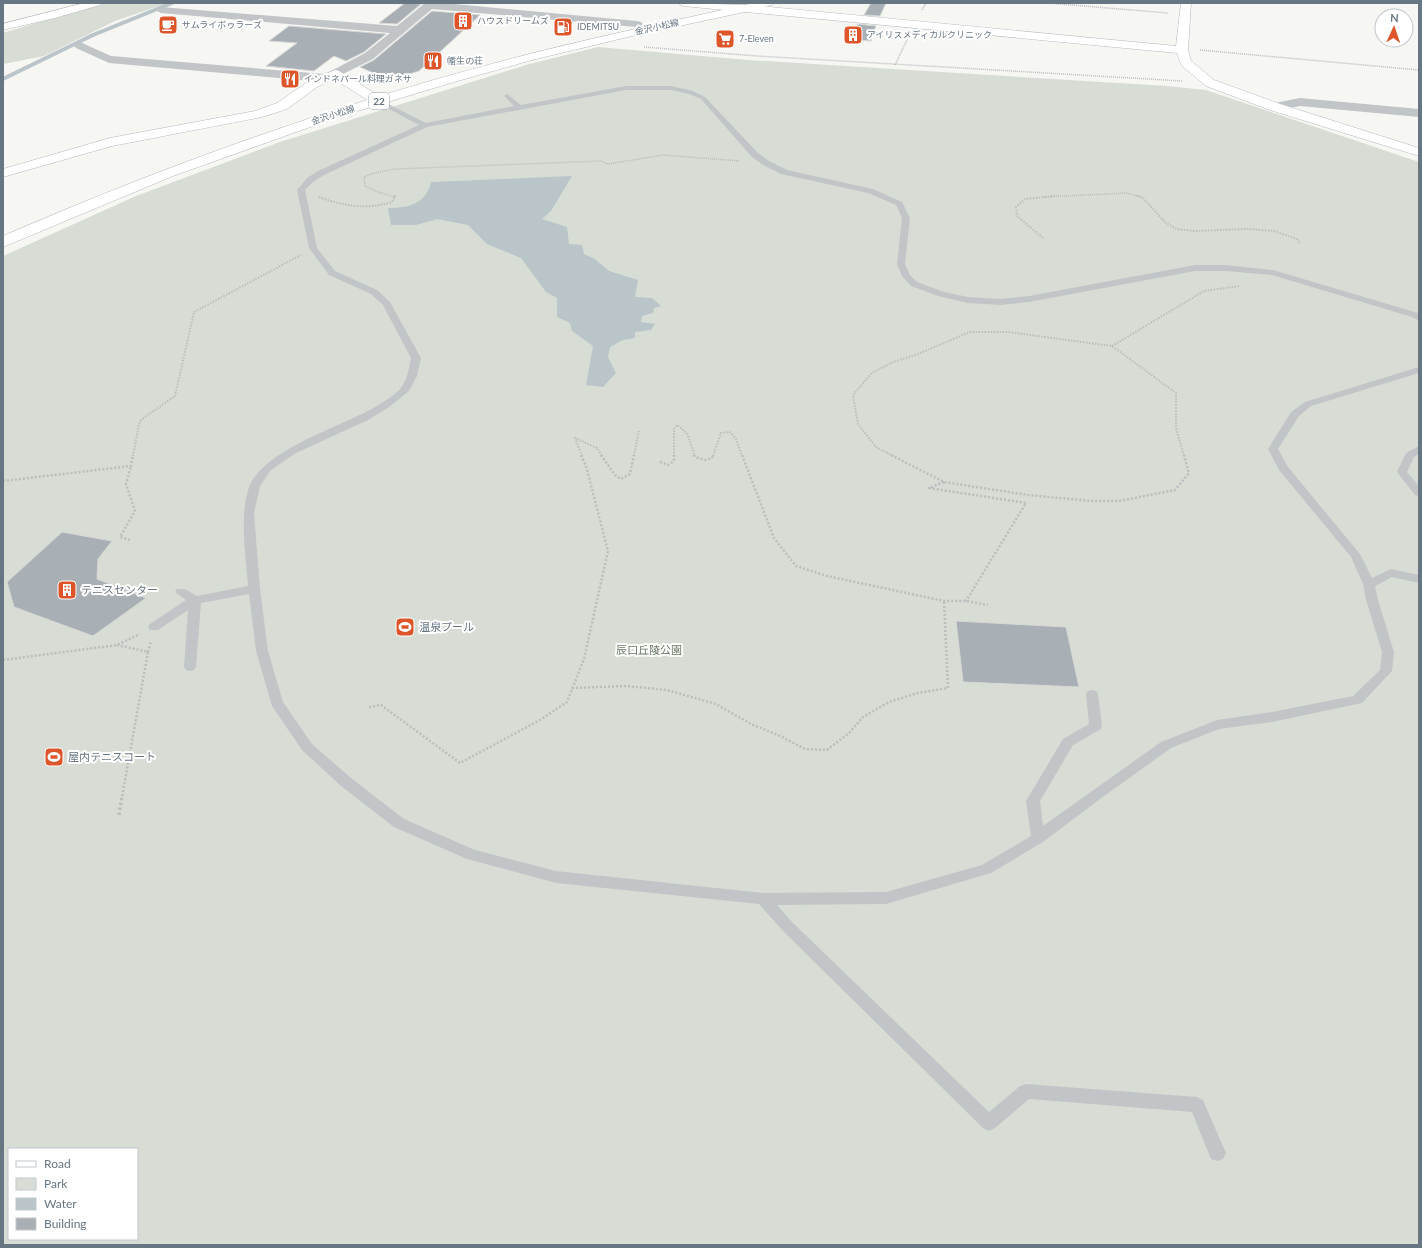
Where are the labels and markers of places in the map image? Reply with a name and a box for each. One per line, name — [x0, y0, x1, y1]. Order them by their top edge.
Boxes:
building icon: ハウスドリームズ — [452, 10, 474, 32]
cafe icon: サムライボゥラーズ — [157, 14, 179, 36]
place label: ハウスドリームズ — [477, 15, 549, 26]
fuel station icon: IDEMITSU — [552, 16, 574, 38]
place label: サムライボゥラーズ — [182, 19, 262, 30]
place label: IDEMITSU — [577, 21, 619, 32]
building icon: アイリスメディカルクリニック — [842, 24, 864, 46]
supermarket icon: 7-Eleven — [714, 28, 736, 50]
place label: アイリスメディカルクリニック — [867, 29, 992, 40]
place label: 7-Eleven — [739, 33, 774, 44]
restaurant icon: 幡生の荘 — [422, 50, 444, 72]
place label: 幡生の荘 — [447, 55, 483, 66]
restaurant icon: インドネパール料理ガネサ — [279, 68, 301, 90]
place label: インドネパール料理ガネサ — [304, 73, 412, 84]
building icon: テニスセンター — [56, 579, 78, 601]
place label: テニスセンター — [81, 583, 158, 596]
sports icon: 温泉プール — [394, 616, 416, 638]
place label: 温泉プール — [419, 620, 474, 633]
sports icon: 屋内テニスコート — [43, 746, 65, 768]
place label: 屋内テニスコート — [68, 750, 156, 763]

